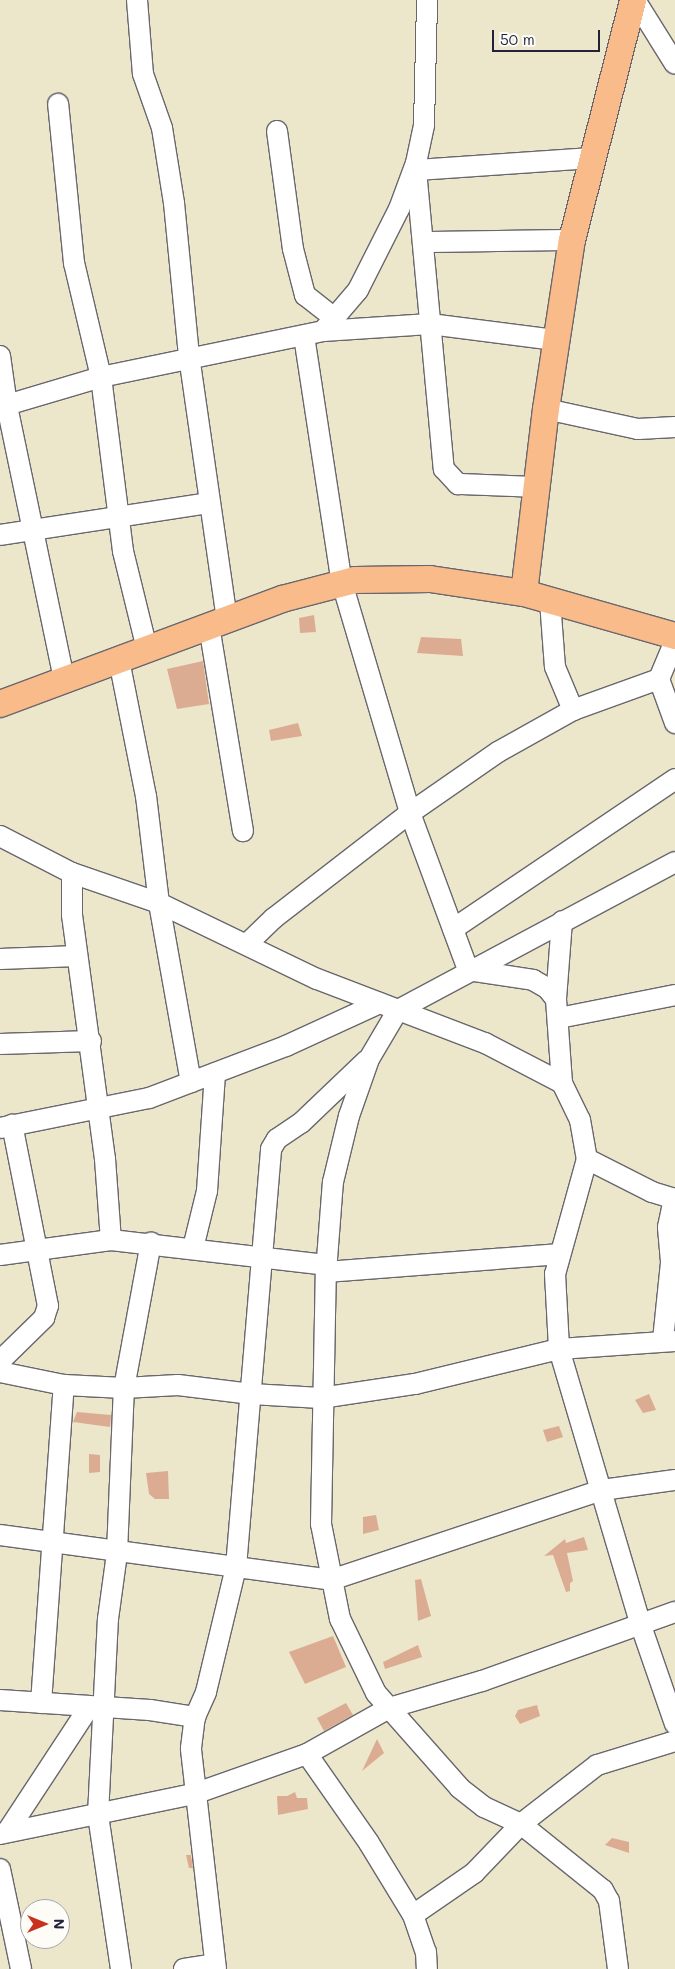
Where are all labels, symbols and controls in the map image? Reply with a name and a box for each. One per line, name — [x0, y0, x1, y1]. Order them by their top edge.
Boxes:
scale bar — [495, 20, 602, 52]
text: 50 m — [500, 29, 535, 49]
north arrow — [20, 1899, 70, 1949]
text: N — [50, 1919, 69, 1929]

